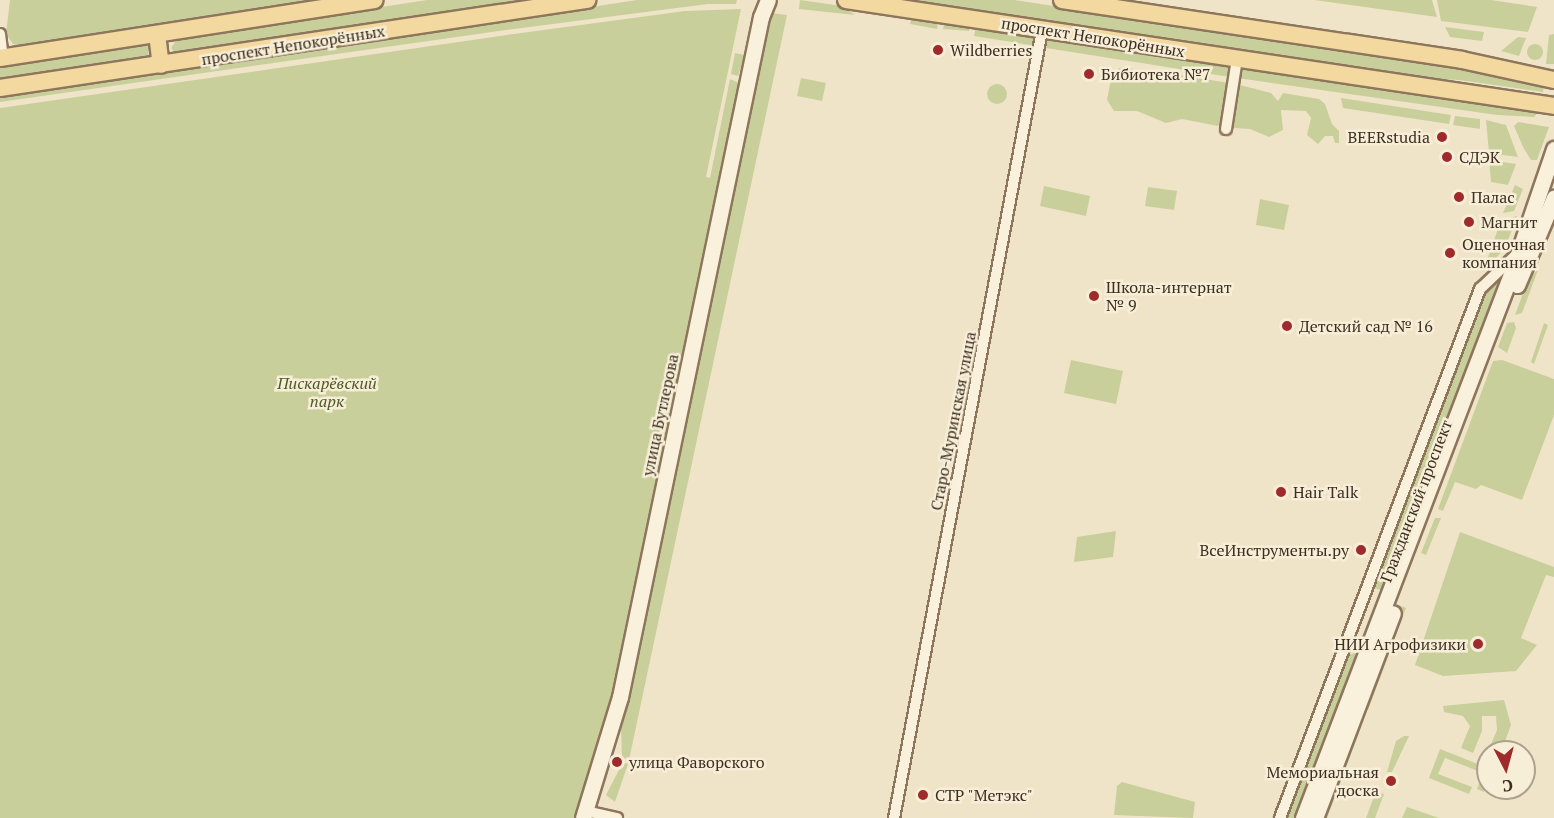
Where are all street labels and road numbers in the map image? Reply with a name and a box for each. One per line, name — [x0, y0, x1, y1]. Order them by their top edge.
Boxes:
street label: проспект Непокорённых — [1000, 13, 1186, 61]
street label: проспект Непокорённых — [200, 21, 386, 69]
street label: Старо-Муринская улица — [926, 330, 980, 512]
street label: улица Бутлерова — [638, 352, 682, 478]
street label: Гражданский проспект — [1376, 417, 1456, 585]

